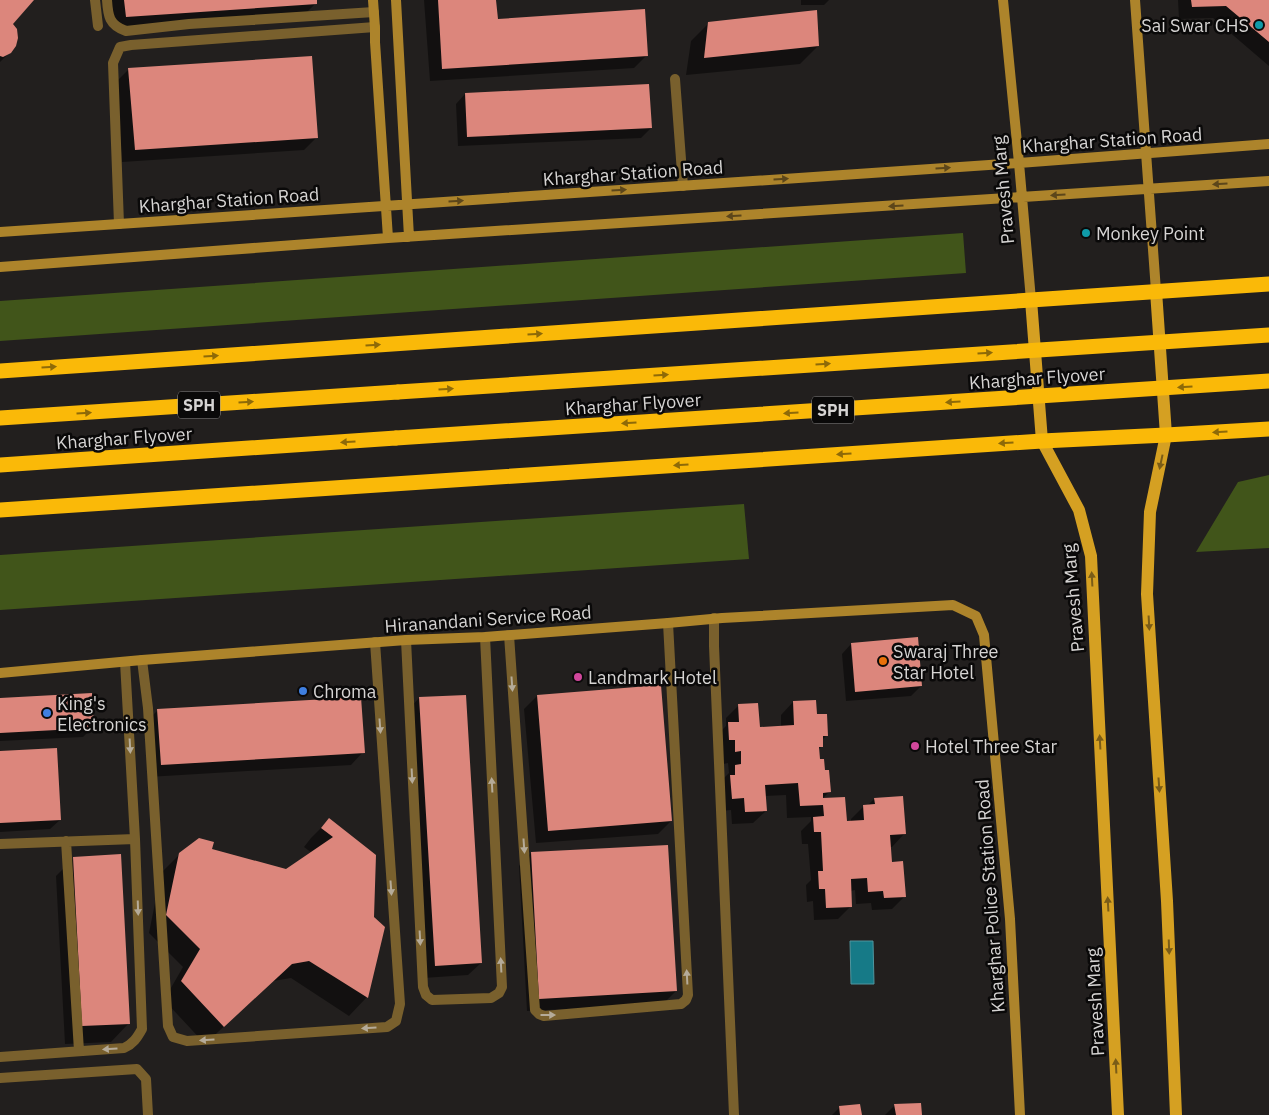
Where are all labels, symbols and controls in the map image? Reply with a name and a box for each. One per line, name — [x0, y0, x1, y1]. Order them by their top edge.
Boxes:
place label: Sai Swar CHS — [1141, 14, 1249, 37]
marker: Sai Swar CHS — [1253, 19, 1265, 31]
street label: Kharghar Station Road — [1021, 122, 1203, 158]
street label: Pravesh Marg — [987, 134, 1019, 245]
street label: Kharghar Station Road — [542, 155, 724, 191]
one-way arrow — [935, 164, 951, 172]
one-way arrow — [773, 175, 789, 183]
one-way arrow — [1212, 180, 1228, 188]
street label: Kharghar Station Road — [138, 182, 320, 218]
one-way arrow — [611, 186, 627, 194]
one-way arrow — [1050, 191, 1066, 199]
one-way arrow — [449, 197, 465, 205]
one-way arrow — [888, 202, 904, 210]
one-way arrow — [726, 213, 742, 221]
place label: Monkey Point — [1096, 222, 1205, 245]
marker: Monkey Point — [1080, 227, 1092, 239]
one-way arrow — [527, 329, 543, 337]
one-way arrow — [365, 341, 381, 349]
one-way arrow — [977, 349, 993, 357]
one-way arrow — [203, 352, 219, 360]
one-way arrow — [815, 360, 831, 368]
street label: Kharghar Flyover — [968, 362, 1106, 394]
one-way arrow — [41, 363, 57, 371]
one-way arrow — [653, 370, 669, 378]
one-way arrow — [1177, 383, 1193, 391]
one-way arrow — [439, 384, 455, 392]
street label: Kharghar Flyover — [564, 388, 702, 420]
road number: SPH — [178, 392, 220, 418]
road number: SPH — [812, 396, 854, 424]
one-way arrow — [238, 397, 254, 405]
one-way arrow — [945, 398, 961, 406]
one-way arrow — [76, 408, 92, 416]
one-way arrow — [783, 409, 799, 417]
one-way arrow — [621, 420, 637, 428]
street label: Kharghar Flyover — [55, 422, 193, 454]
one-way arrow — [1212, 428, 1228, 436]
one-way arrow — [339, 438, 355, 446]
one-way arrow — [997, 440, 1013, 448]
one-way arrow — [835, 450, 851, 458]
one-way arrow — [1157, 454, 1165, 469]
one-way arrow — [673, 461, 689, 469]
street label: Pravesh Marg — [1057, 542, 1089, 653]
one-way arrow — [1088, 571, 1096, 587]
street label: Hiranandani Service Road — [384, 600, 592, 638]
one-way arrow — [1145, 615, 1153, 631]
place label: Swaraj Three Star Hotel — [893, 640, 999, 684]
marker: Swaraj Three Star Hotel — [877, 655, 889, 667]
place label: Landmark Hotel — [588, 666, 717, 689]
marker: Landmark Hotel — [572, 671, 584, 683]
one-way arrow — [509, 676, 517, 692]
place label: Chroma — [313, 680, 377, 703]
marker: Chroma — [297, 685, 309, 697]
place label: King's Electronics — [57, 692, 147, 736]
marker: King's Electronics — [41, 707, 53, 719]
one-way arrow — [377, 718, 385, 734]
one-way arrow — [1096, 733, 1104, 749]
place label: Hotel Three Star — [925, 735, 1058, 758]
one-way arrow — [127, 738, 135, 754]
marker: Hotel Three Star — [909, 740, 921, 752]
one-way arrow — [409, 768, 417, 784]
one-way arrow — [488, 777, 496, 793]
one-way arrow — [1156, 777, 1164, 793]
street label: Kharghar Police Station Road — [970, 779, 1010, 1013]
one-way arrow — [520, 838, 528, 854]
one-way arrow — [388, 880, 396, 896]
one-way arrow — [1104, 896, 1112, 912]
one-way arrow — [134, 900, 142, 916]
one-way arrow — [417, 930, 425, 946]
one-way arrow — [1165, 940, 1173, 956]
street label: Pravesh Marg — [1081, 947, 1109, 1057]
one-way arrow — [496, 957, 504, 973]
one-way arrow — [683, 969, 691, 985]
one-way arrow — [541, 1011, 557, 1019]
one-way arrow — [361, 1025, 377, 1033]
one-way arrow — [199, 1036, 215, 1044]
one-way arrow — [102, 1045, 118, 1053]
one-way arrow — [1111, 1058, 1119, 1074]

